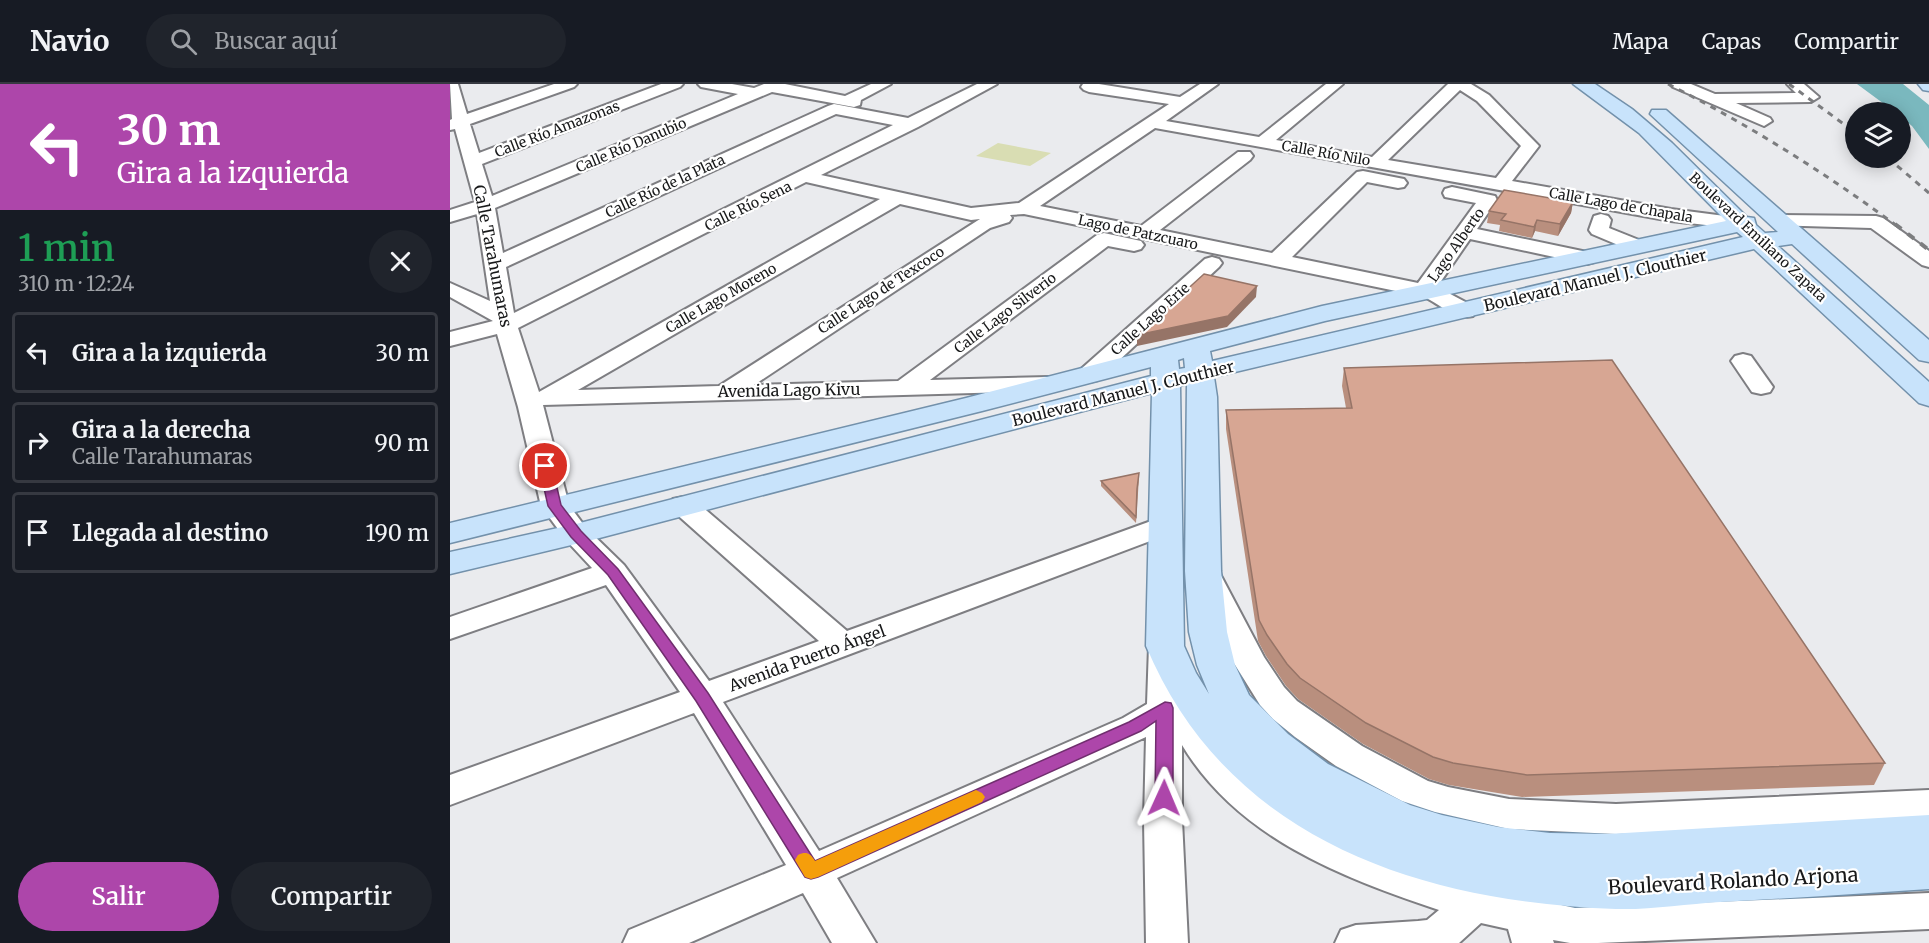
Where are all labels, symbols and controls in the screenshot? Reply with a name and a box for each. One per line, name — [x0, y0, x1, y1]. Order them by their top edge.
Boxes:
search box — [146, 14, 566, 68]
text: Navio — [30, 23, 110, 59]
icon: search — [167, 25, 200, 58]
text: Buscar aquí — [215, 27, 337, 55]
text: Mapa — [1612, 28, 1669, 55]
text: Capas — [1702, 28, 1761, 55]
text: Compartir — [1794, 28, 1899, 55]
street label: Calle Río Amazonas — [492, 97, 622, 161]
map controls — [1845, 102, 1911, 168]
button: layers — [1845, 102, 1911, 168]
text: 30 m — [117, 104, 221, 156]
icon: left — [18, 108, 96, 186]
street label: Calle Río Danubio — [573, 114, 689, 176]
street label: Calle Río Nilo — [1280, 136, 1372, 170]
street label: Calle Río de la Plata — [602, 150, 728, 222]
text: Gira a la izquierda — [117, 156, 349, 190]
street label: Boulevard Emiliano Zapata — [1685, 168, 1831, 306]
street label: Calle Río Sena — [702, 177, 795, 235]
street label: Calle Tarahumaras — [469, 183, 517, 329]
street label: Calle Lago de Chapala — [1548, 183, 1695, 227]
street label: Lago Alberto — [1424, 204, 1488, 286]
street label: Lago de Patzcuaro — [1076, 210, 1200, 254]
text: 1 min — [18, 226, 115, 271]
button: close — [369, 230, 432, 293]
street label: Calle Lago de Texcoco — [814, 242, 948, 338]
street label: Boulevard Manuel J. Clouthier — [1482, 245, 1708, 315]
street label: Calle Lago Moreno — [662, 259, 780, 337]
street label: Calle Lago Silverio — [950, 269, 1060, 357]
text: 310 m · 12:24 — [18, 271, 134, 296]
street label: Calle Lago Erie — [1107, 279, 1193, 359]
icon: left — [21, 336, 54, 369]
text: Gira a la izquierda — [72, 339, 267, 367]
text: 30 m — [375, 339, 429, 367]
street label: Boulevard Manuel J. Clouthier — [1010, 356, 1236, 430]
street label: Avenida Lago Kivu — [716, 379, 861, 401]
text: Gira a la derecha — [72, 416, 250, 444]
icon: right — [21, 426, 54, 459]
text: 90 m — [374, 429, 429, 457]
pin — [519, 440, 570, 491]
text: Calle Tarahumaras — [72, 444, 253, 469]
icon: arrive — [528, 449, 561, 482]
icon: arrive — [21, 516, 54, 549]
text: Llegada al destino — [72, 519, 268, 547]
text: 190 m — [366, 519, 429, 547]
street label: Avenida Puerto Ángel — [725, 620, 888, 696]
position arrow — [1132, 766, 1196, 830]
street label: Boulevard Rolando Arjona — [1607, 861, 1859, 900]
button: Salir — [18, 862, 219, 931]
button: Compartir — [231, 862, 432, 931]

